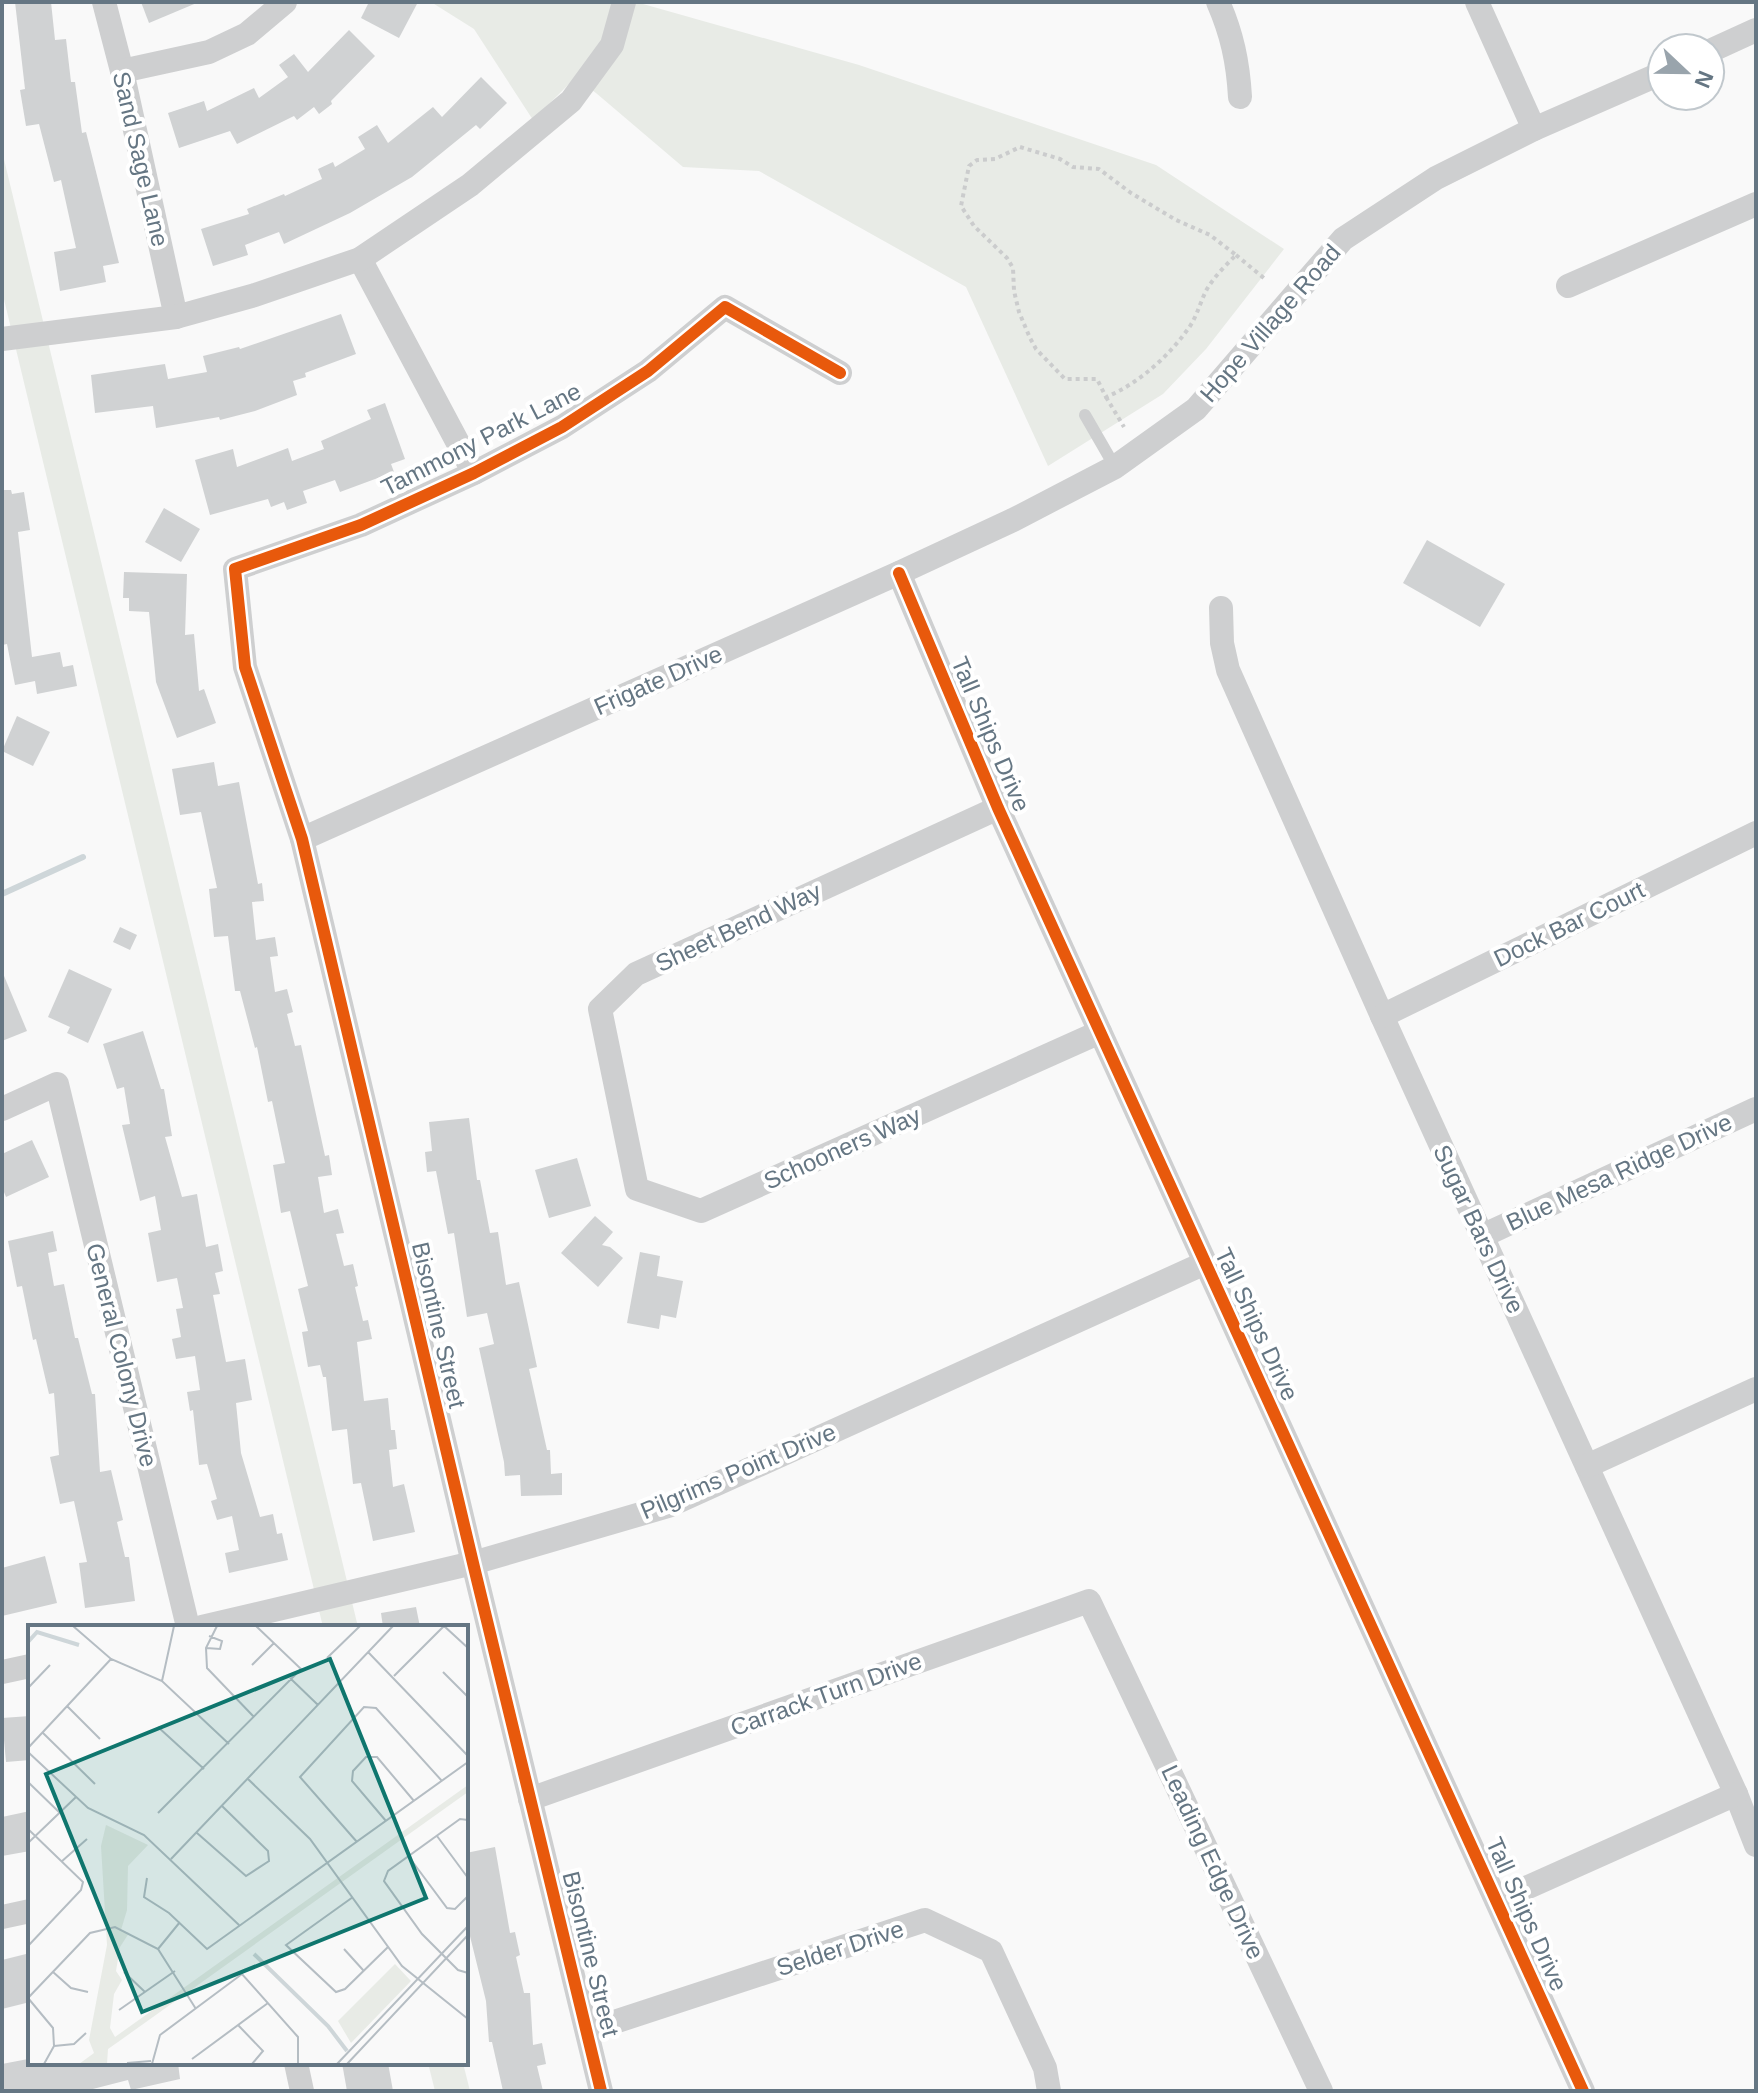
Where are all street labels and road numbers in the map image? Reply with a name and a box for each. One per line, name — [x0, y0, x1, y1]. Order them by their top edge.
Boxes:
street label: Sand Sage Lane — [108, 69, 174, 249]
street label: Hope Village Road — [1194, 239, 1346, 407]
street label: Tammony Park Lane — [377, 377, 585, 501]
street label: Frigate Drive — [590, 640, 726, 720]
street label: Tall Ships Drive — [946, 653, 1036, 815]
street label: Dock Bar Court — [1489, 876, 1649, 972]
street label: Sheet Bend Way — [651, 877, 825, 977]
street label: Schooners Way — [760, 1101, 924, 1195]
street label: Blue Mesa Ridge Drive — [1502, 1108, 1736, 1236]
street label: Sugar Bars Drive — [1428, 1140, 1530, 1318]
street label: Bisontine Street — [407, 1239, 471, 1411]
street label: General Colony Drive — [81, 1240, 163, 1470]
street label: Tall Ships Drive — [1210, 1243, 1304, 1405]
street label: Pilgrims Point Drive — [636, 1418, 840, 1524]
street label: Carrack Turn Drive — [727, 1647, 925, 1741]
street label: Leading Edge Drive — [1156, 1761, 1270, 1963]
street label: Tall Ships Drive — [1481, 1833, 1573, 1995]
street label: Bisontine Street — [557, 1869, 625, 2040]
street label: Selder Drive — [773, 1915, 907, 1981]

